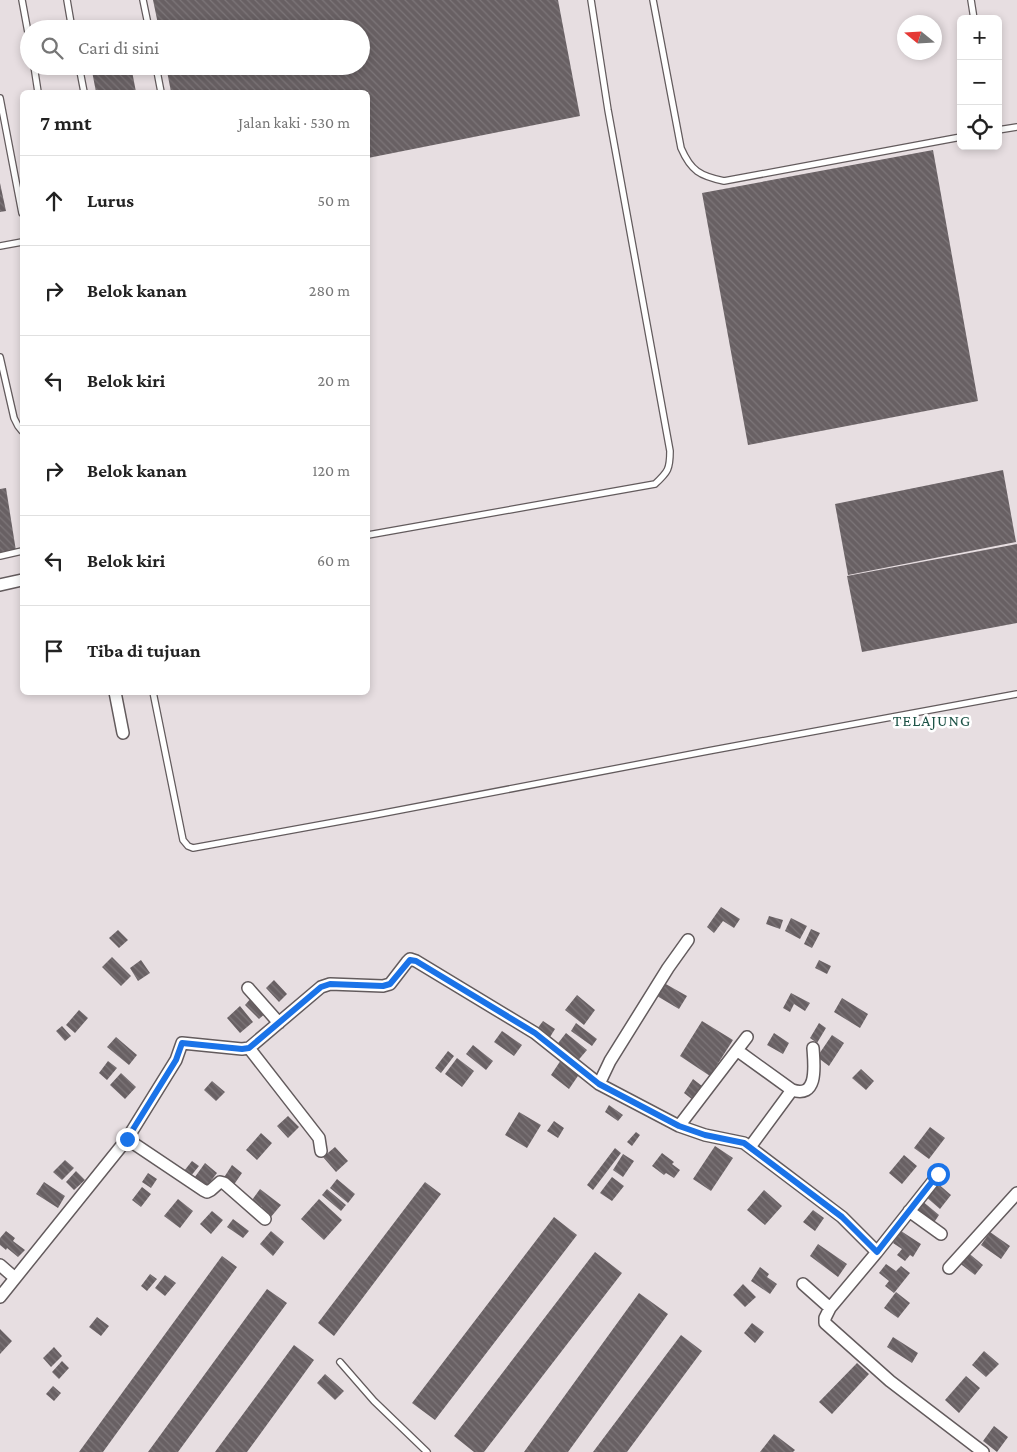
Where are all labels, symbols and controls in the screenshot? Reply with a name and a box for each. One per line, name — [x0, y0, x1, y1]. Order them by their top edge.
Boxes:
north arrow — [897, 15, 942, 60]
map controls — [957, 15, 1002, 150]
button: + — [957, 15, 1002, 60]
search box — [20, 20, 370, 75]
icon: search — [38, 34, 66, 62]
text: Cari di sini — [78, 37, 159, 58]
button: − — [957, 60, 1002, 105]
button: locate — [957, 105, 1002, 150]
text: 7 mnt — [40, 111, 92, 135]
text: Jalan kaki · 530 m — [238, 114, 350, 131]
icon: ahead — [40, 187, 68, 215]
text: Lurus — [87, 190, 134, 211]
text: 50 m — [318, 192, 350, 209]
icon: right — [40, 277, 68, 305]
text: Belok kanan — [87, 280, 187, 301]
text: 280 m — [309, 282, 350, 299]
icon: left — [40, 367, 68, 395]
text: Belok kiri — [87, 370, 165, 391]
text: 20 m — [317, 372, 350, 389]
icon: right — [40, 457, 68, 485]
text: Belok kanan — [87, 460, 187, 481]
text: 120 m — [312, 462, 350, 479]
icon: left — [40, 547, 68, 575]
text: Belok kiri — [87, 550, 165, 571]
text: 60 m — [317, 552, 350, 569]
icon: arrive — [40, 637, 68, 665]
text: Tiba di tujuan — [87, 640, 201, 661]
district label: TELAJUNG — [893, 712, 971, 730]
route end — [116, 1128, 139, 1151]
route start — [927, 1163, 950, 1186]

